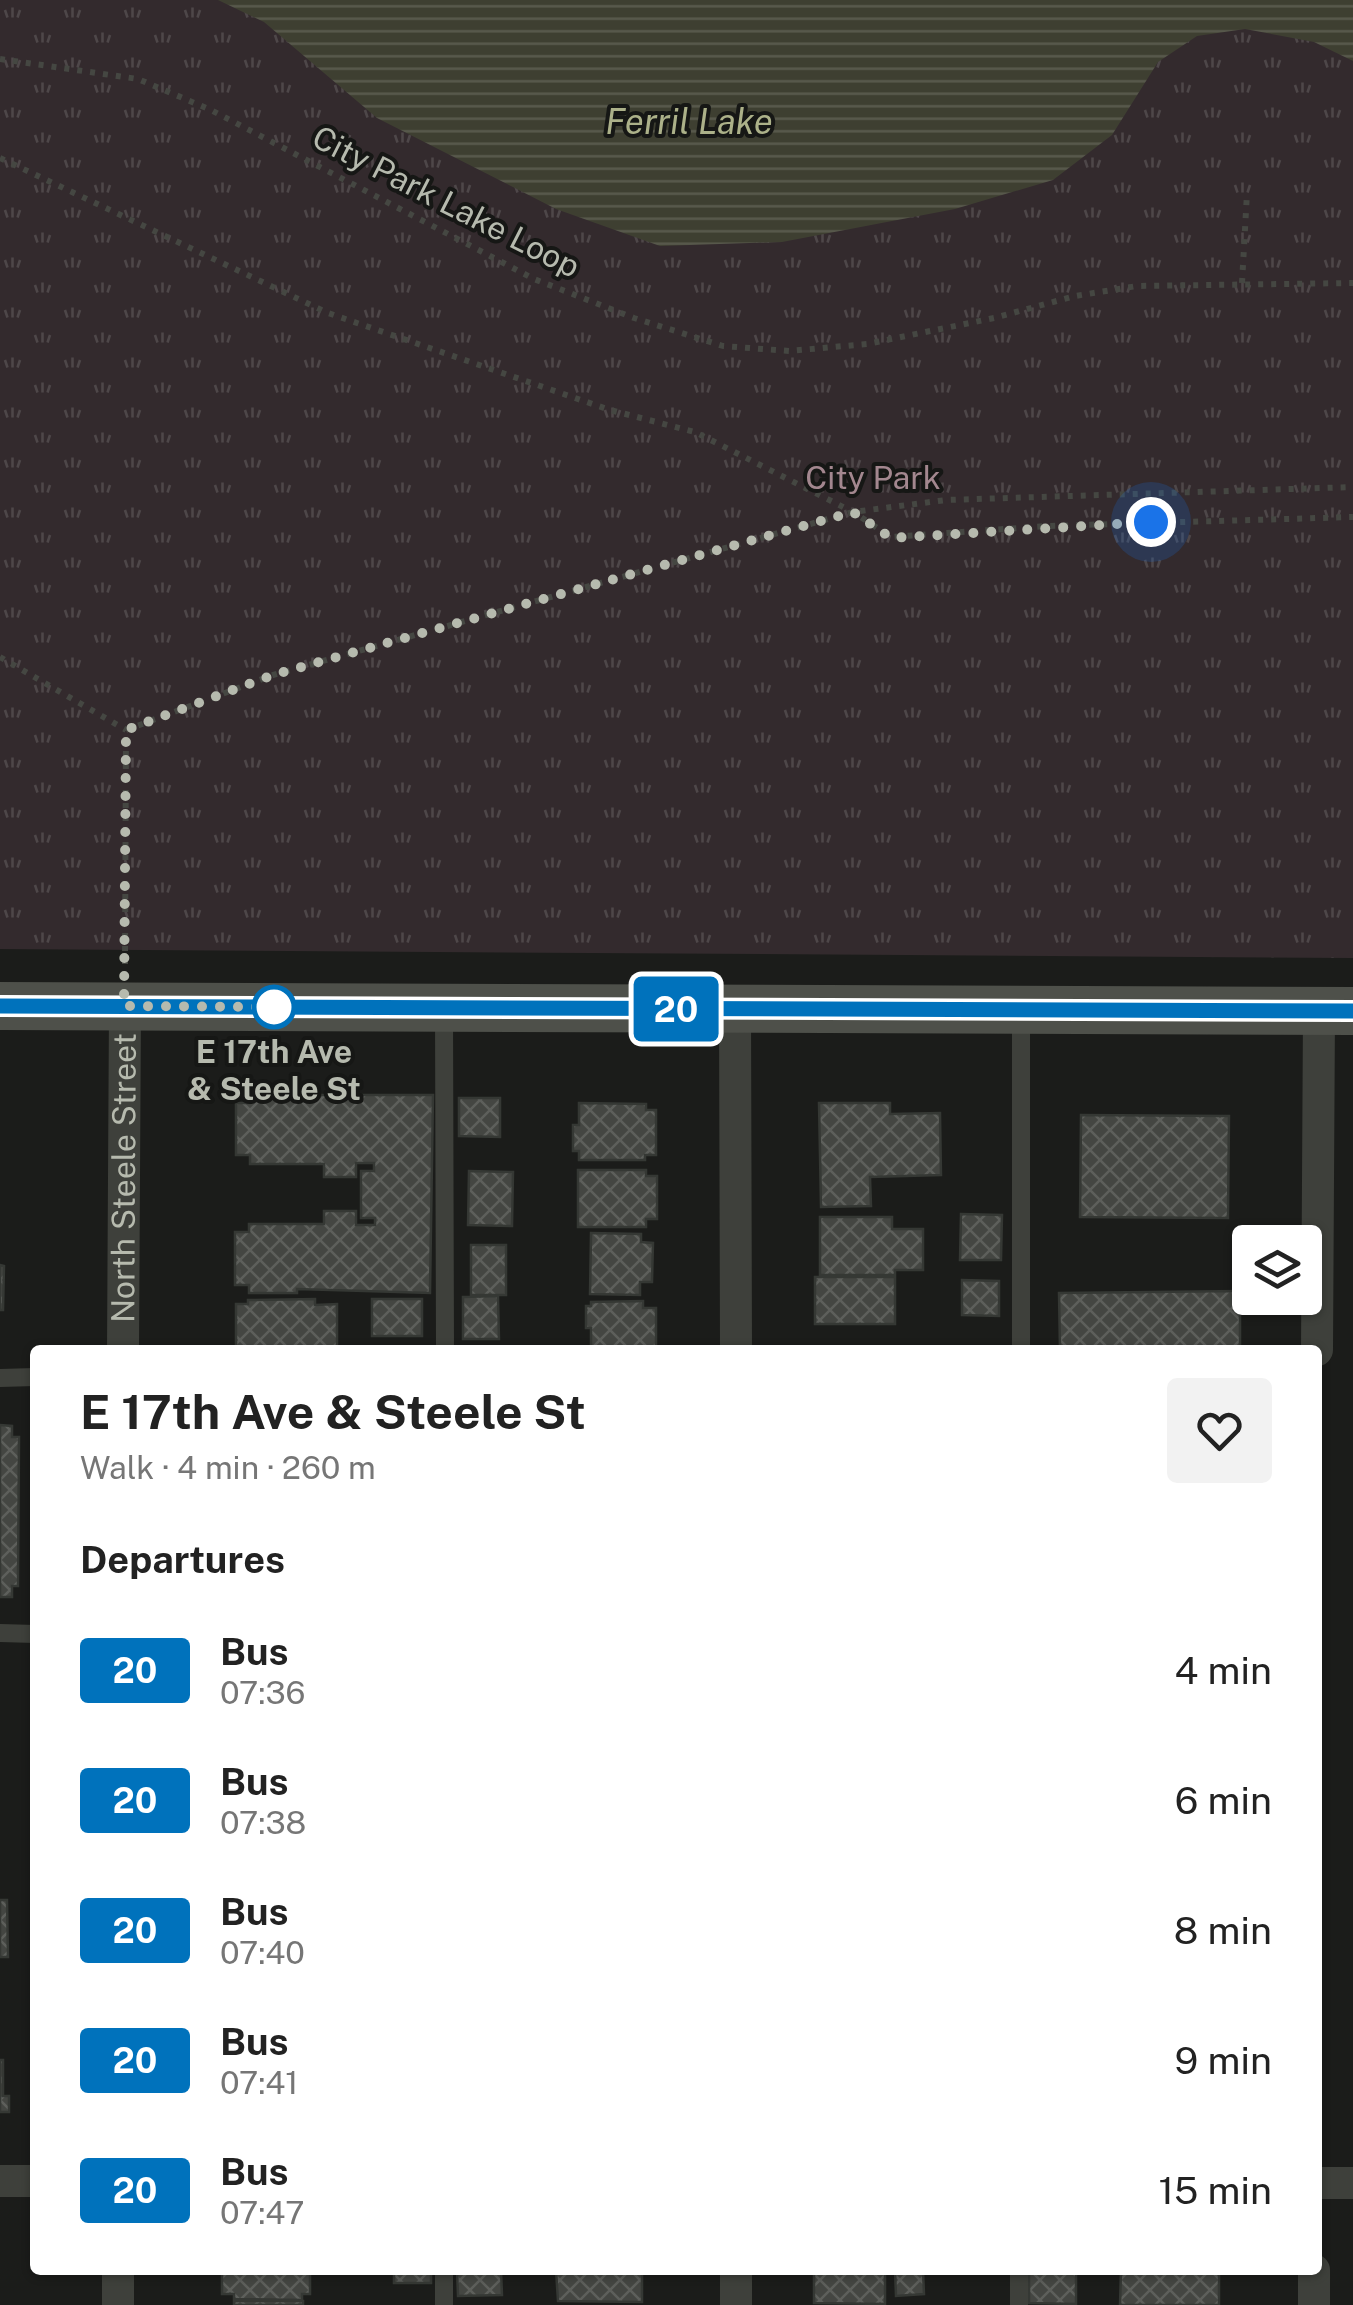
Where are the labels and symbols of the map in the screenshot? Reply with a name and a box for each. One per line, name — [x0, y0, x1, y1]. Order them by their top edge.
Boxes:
water label: Ferril Lake — [605, 101, 773, 142]
street label: City Park Lake Loop — [306, 118, 586, 285]
park label: City Park — [805, 459, 941, 496]
your location — [1126, 497, 1176, 547]
line badge: 20 — [631, 976, 721, 1042]
marker: E 17th Ave & Steele St — [253, 986, 295, 1028]
street label: North Steele Street — [104, 1033, 143, 1323]
place label: E 17th Ave & Steele St — [187, 1033, 361, 1107]

